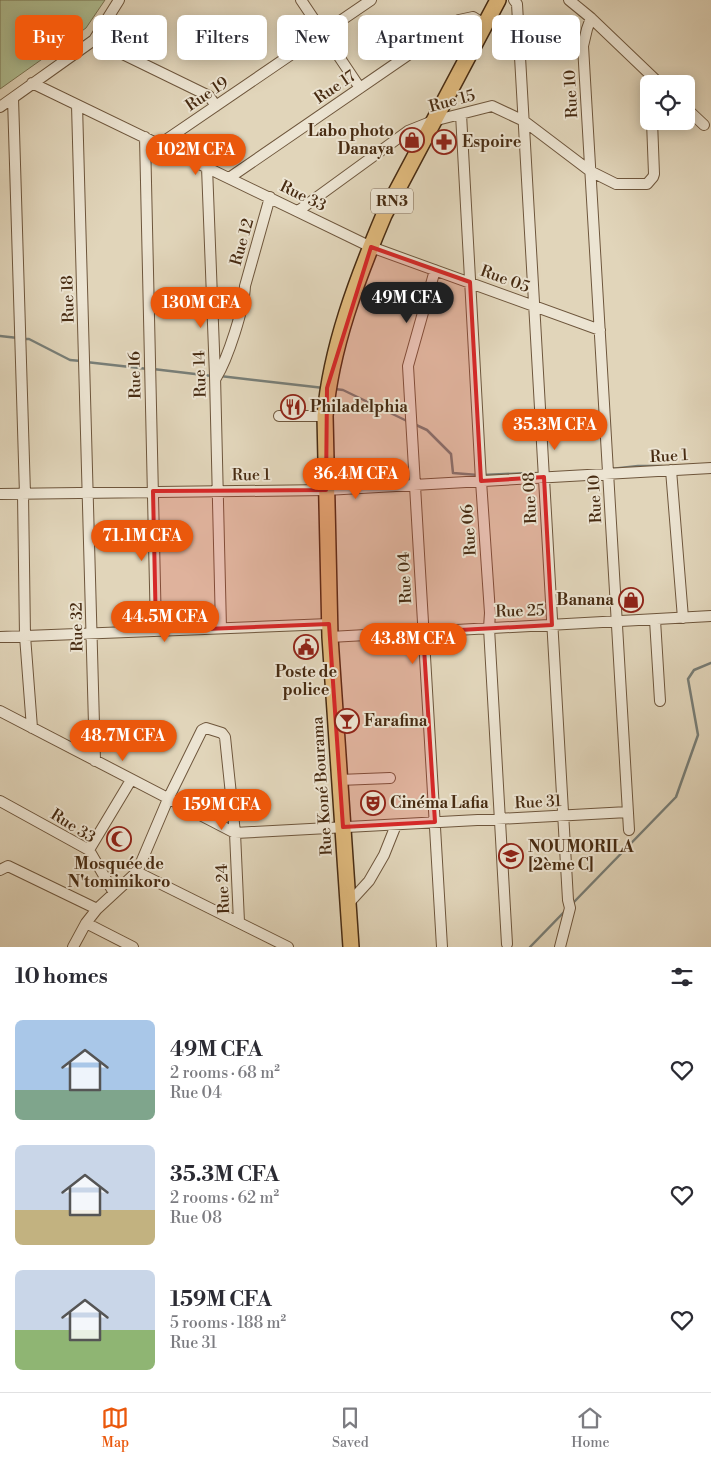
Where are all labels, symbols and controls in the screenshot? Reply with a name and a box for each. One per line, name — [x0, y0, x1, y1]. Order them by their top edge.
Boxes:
chip: Buy — [15, 15, 83, 60]
chip: Rent — [93, 15, 167, 60]
chip: Filters — [177, 15, 267, 60]
chip: New — [277, 15, 348, 60]
chip: Apartment — [358, 15, 482, 60]
chip: House — [492, 15, 580, 60]
street label: Rue 17 — [310, 66, 360, 108]
street label: Rue 10 — [560, 69, 582, 119]
street label: Rue 19 — [182, 72, 233, 116]
map controls — [640, 75, 695, 130]
button: locate — [640, 75, 695, 130]
street label: Rue 15 — [427, 85, 478, 117]
place label: Labo photo Danaya — [308, 121, 394, 159]
shop icon: Labo photo Danaya — [399, 127, 425, 153]
pharmacy icon: Espoire — [431, 129, 457, 155]
place label: Espoire — [462, 132, 522, 152]
pin: 102M CFA — [144, 134, 248, 176]
text: 102M CFA — [157, 140, 235, 160]
street label: Rue 33 — [276, 176, 330, 216]
road number: RN3 — [371, 188, 413, 214]
street label: Rue 12 — [226, 216, 258, 268]
street label: Rue 05 — [478, 261, 533, 297]
street label: Rue 18 — [57, 275, 79, 323]
pin: 49M CFA — [361, 282, 453, 324]
pin: 130M CFA — [149, 286, 253, 329]
text: 49M CFA — [372, 288, 442, 308]
text: 130M CFA — [162, 293, 240, 313]
street label: Rue 14 — [189, 350, 211, 398]
street label: Rue 16 — [125, 351, 145, 399]
restaurant icon: Philadelphia — [280, 394, 306, 420]
place label: Philadelphia — [310, 397, 408, 417]
pin: 35.3M CFA — [498, 408, 612, 451]
text: 35.3M CFA — [513, 415, 597, 435]
street label: Rue 1 — [649, 445, 689, 467]
pin: 36.4M CFA — [299, 458, 413, 500]
text: 36.4M CFA — [314, 464, 398, 484]
street label: Rue 1 — [232, 465, 270, 485]
street label: Rue 08 — [519, 471, 541, 524]
street label: Rue 10 — [584, 474, 606, 524]
street label: Rue 06 — [457, 503, 481, 557]
pin: 71.1M CFA — [85, 520, 199, 562]
text: 71.1M CFA — [102, 526, 182, 546]
street label: Rue 04 — [394, 551, 416, 604]
shop icon: Banana — [618, 587, 644, 613]
place label: Banana — [556, 590, 614, 610]
pin: 44.5M CFA — [108, 600, 222, 643]
street label: Rue 25 — [495, 600, 545, 622]
street label: Rue 32 — [67, 602, 87, 652]
text: 44.5M CFA — [122, 607, 208, 627]
pin: 43.8M CFA — [356, 622, 470, 665]
text: 43.8M CFA — [371, 629, 455, 649]
public building icon: Poste de police — [293, 634, 319, 660]
place label: Poste de police — [275, 662, 338, 700]
bar icon: Farafina — [334, 708, 360, 734]
place label: Farafina — [364, 711, 428, 731]
street label: Rue Koné Bourama — [307, 715, 337, 856]
pin: 48.7M CFA — [66, 720, 180, 762]
text: 48.7M CFA — [81, 726, 165, 746]
pin: 159M CFA — [170, 788, 274, 831]
theatre icon: Cinéma Lafia — [360, 790, 386, 816]
street label: Rue 31 — [514, 791, 562, 813]
place label: Cinéma Lafia — [390, 793, 489, 813]
text: 159M CFA — [183, 795, 261, 815]
street label: Rue 33 — [47, 804, 99, 848]
mosque icon: Mosquée de N'tominikoro — [106, 826, 132, 852]
place label: NOUMORILA [2ème C] — [528, 837, 634, 875]
school or university icon: NOUMORILA [2ème C] — [498, 843, 524, 869]
place label: Mosquée de N'tominikoro — [68, 854, 170, 892]
street label: Rue 24 — [212, 863, 234, 915]
icon: filters — [668, 963, 696, 991]
text: 10 homes — [15, 964, 108, 990]
text: 49M CFA — [170, 1037, 263, 1063]
icon: home — [55, 1040, 115, 1100]
icon: heart — [668, 1056, 696, 1084]
text: 2 rooms · 68 m² — [170, 1063, 280, 1083]
text: Rue 04 — [170, 1083, 222, 1103]
text: 35.3M CFA — [170, 1162, 279, 1188]
icon: home — [55, 1165, 115, 1225]
icon: heart — [668, 1181, 696, 1209]
text: 2 rooms · 62 m² — [170, 1188, 279, 1208]
text: Rue 08 — [170, 1208, 222, 1228]
text: 159M CFA — [170, 1287, 272, 1313]
icon: home — [55, 1290, 115, 1350]
icon: heart — [668, 1306, 696, 1334]
text: 5 rooms · 188 m² — [170, 1313, 286, 1333]
text: Rue 31 — [170, 1333, 217, 1353]
tab: Map — [101, 1404, 129, 1452]
tab: Saved — [332, 1404, 369, 1452]
tab: Home — [571, 1404, 610, 1452]

